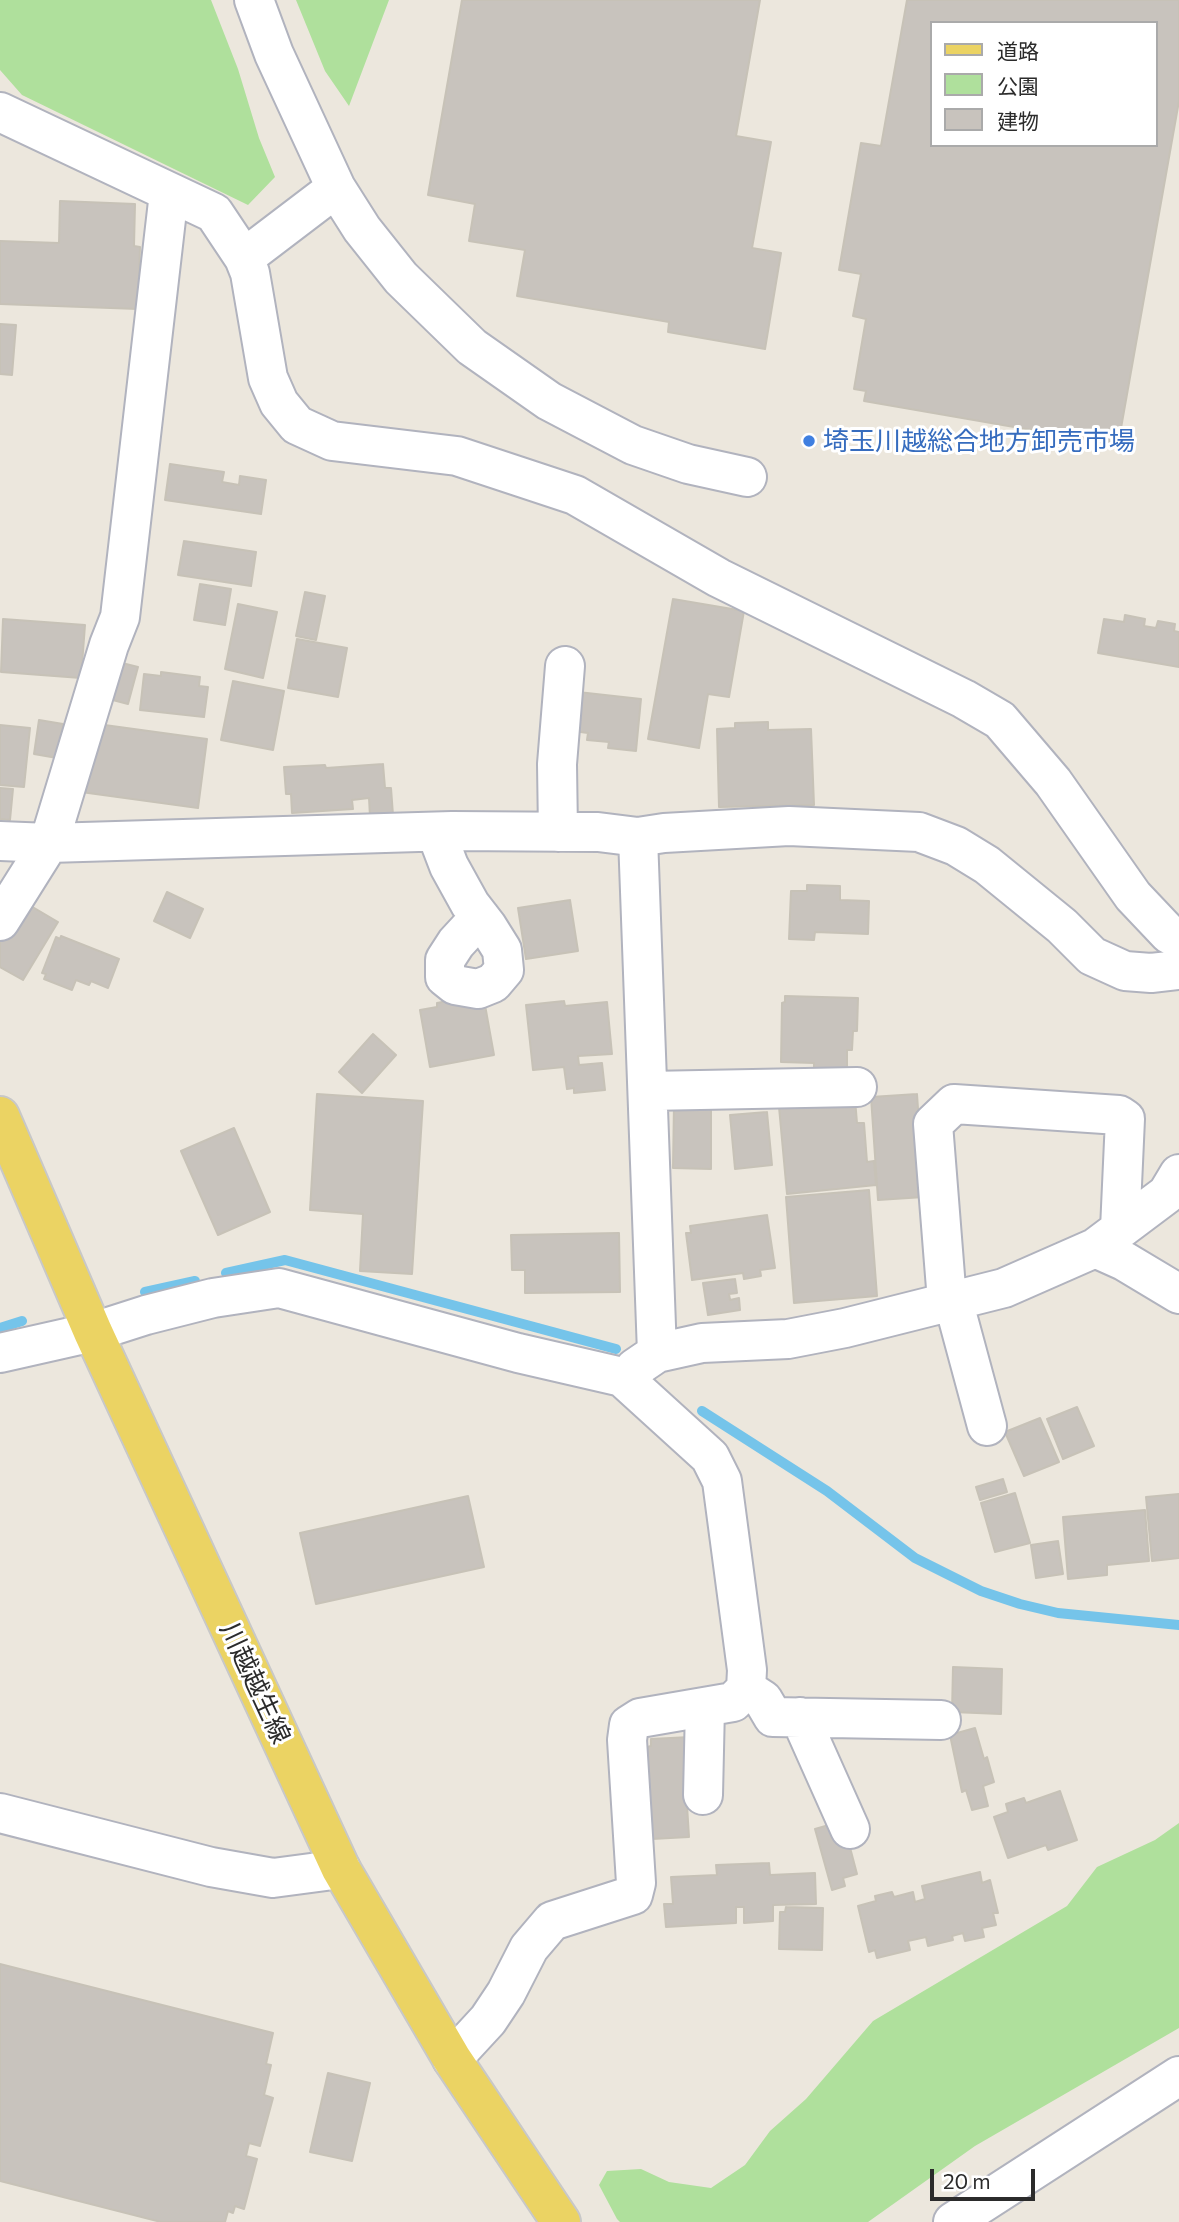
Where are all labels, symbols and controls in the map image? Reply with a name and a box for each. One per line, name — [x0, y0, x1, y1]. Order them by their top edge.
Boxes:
legend — [930, 21, 1158, 147]
text: 道路 — [997, 38, 1039, 63]
text: 公園 — [997, 73, 1039, 98]
text: 建物 — [997, 108, 1039, 133]
place label: 埼玉川越総合地方卸売市場 — [823, 425, 1135, 457]
marker: 埼玉川越総合地方卸売市場 — [801, 433, 817, 449]
street label: 川越越生線 — [213, 1617, 297, 1749]
scale bar — [934, 2156, 1039, 2200]
text: 20 m — [943, 2168, 991, 2193]

